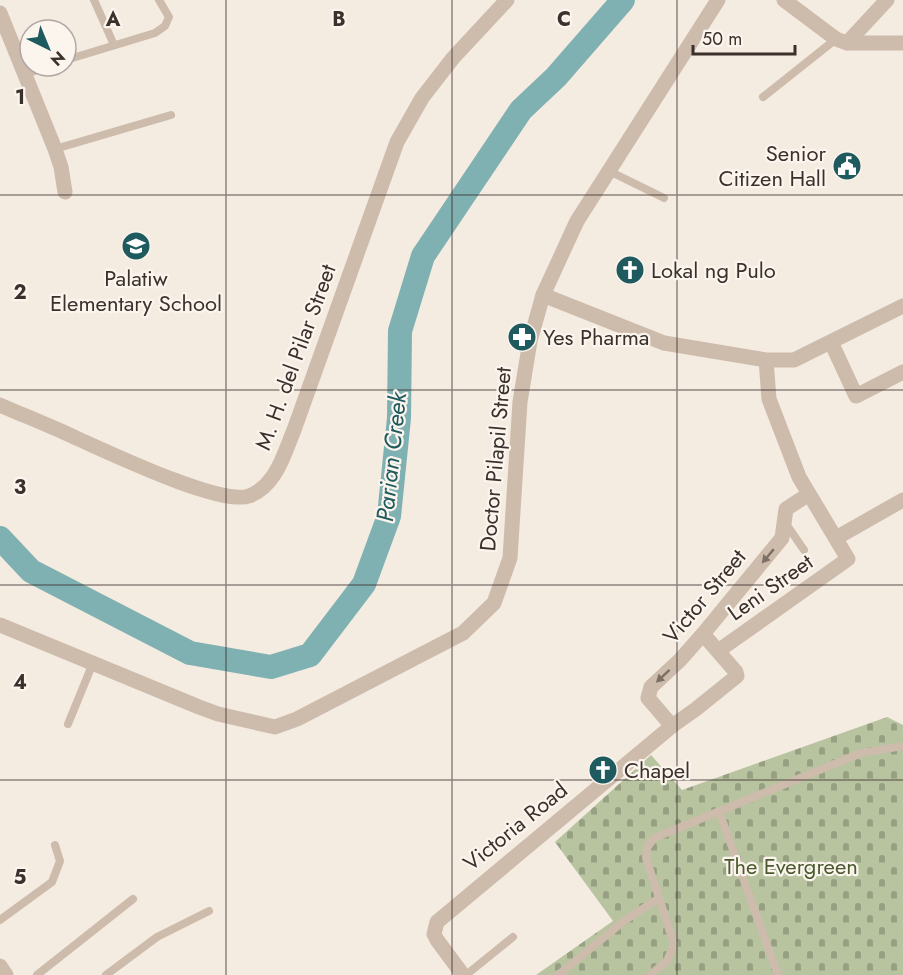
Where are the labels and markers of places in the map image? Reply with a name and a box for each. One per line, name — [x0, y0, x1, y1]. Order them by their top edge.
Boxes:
place label: Senior Citizen Hall — [719, 137, 826, 194]
public building icon: Senior Citizen Hall — [831, 150, 863, 182]
school or university icon: Palatiw Elementary School — [120, 230, 152, 262]
church icon: Lokal ng Pulo — [614, 254, 646, 286]
place label: Lokal ng Pulo — [651, 254, 776, 286]
place label: Palatiw Elementary School — [50, 262, 222, 319]
pharmacy icon: Yes Pharma — [506, 321, 538, 353]
place label: Yes Pharma — [543, 321, 649, 353]
church icon: Chapel — [587, 754, 619, 786]
place label: Chapel — [624, 754, 690, 786]

